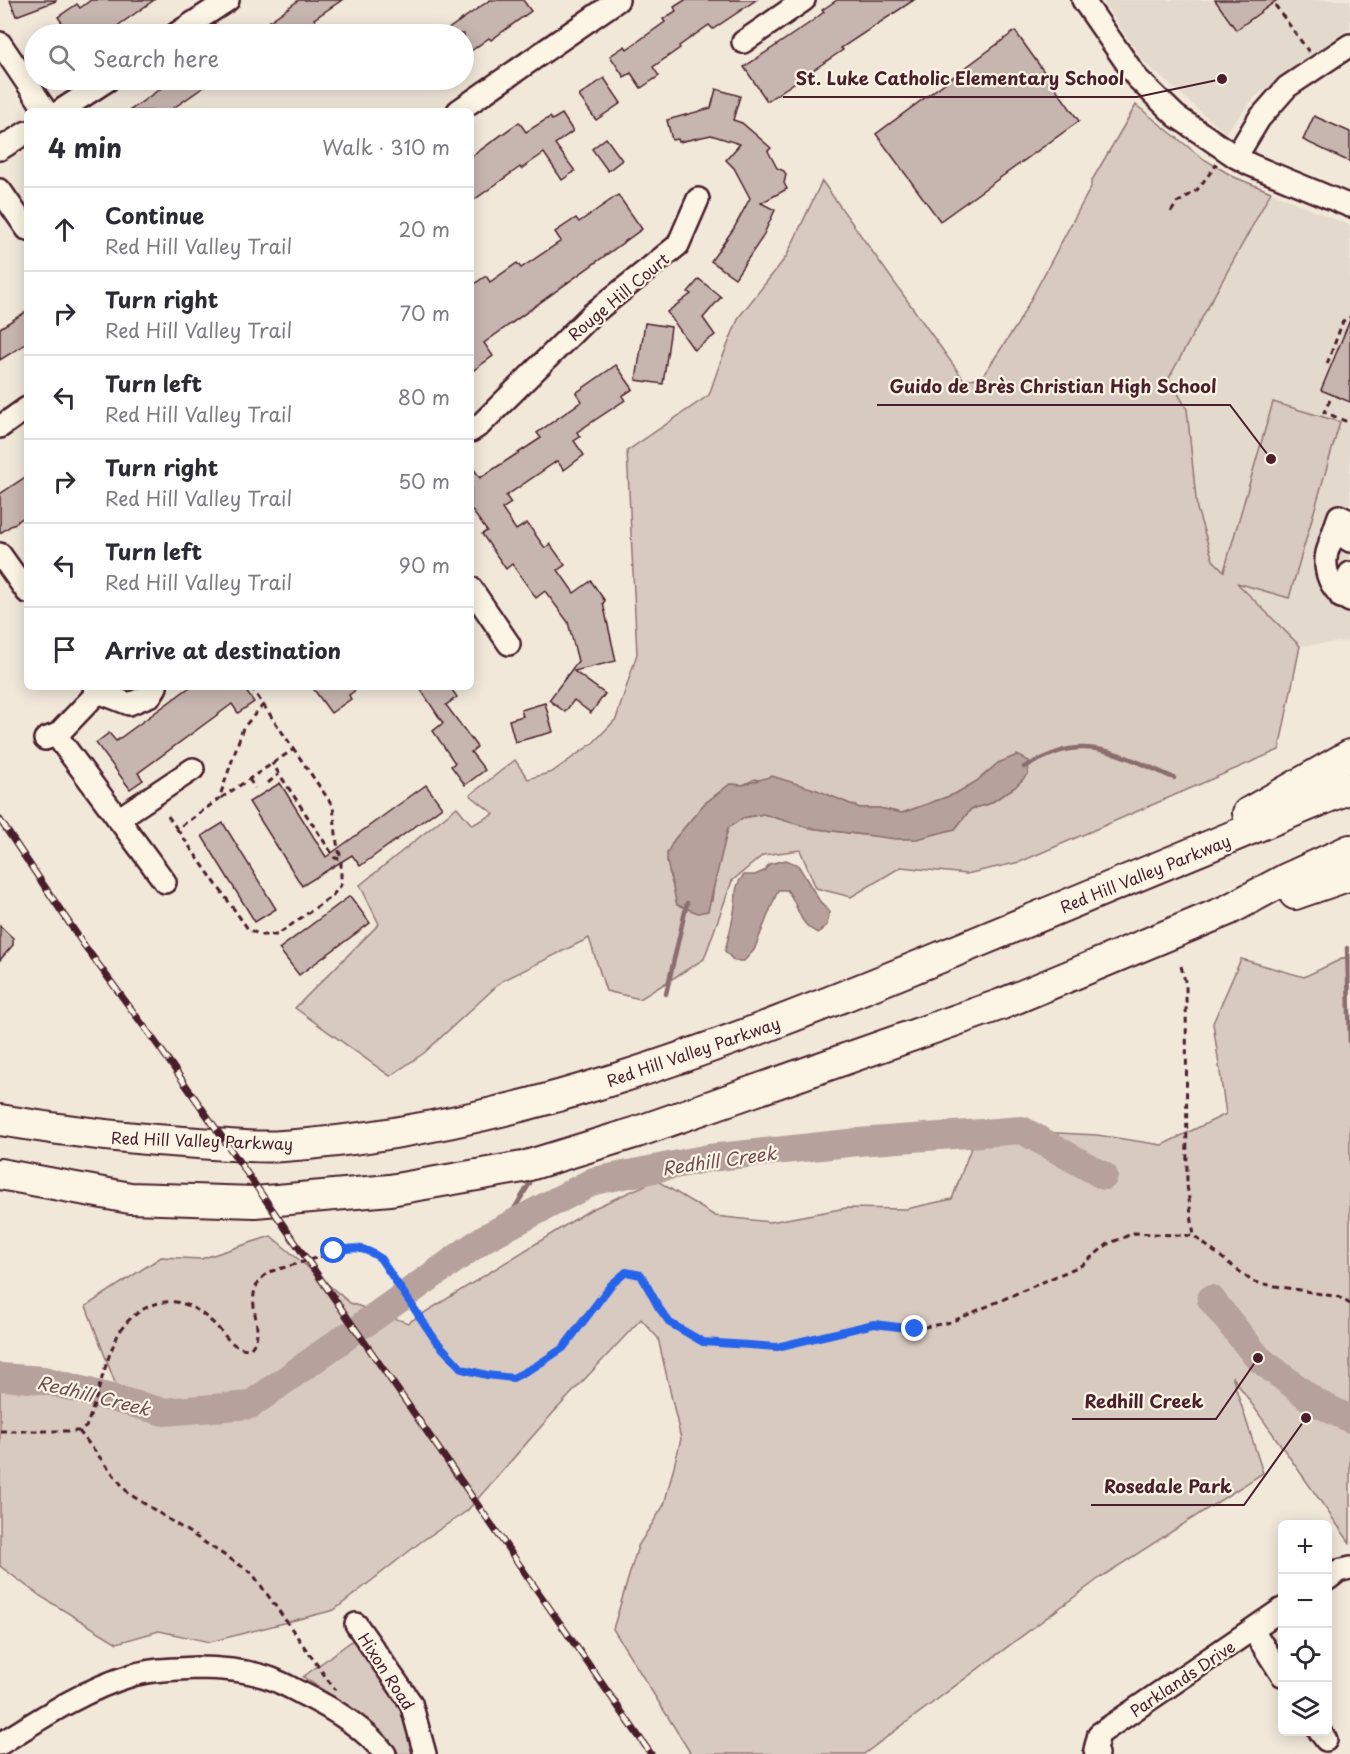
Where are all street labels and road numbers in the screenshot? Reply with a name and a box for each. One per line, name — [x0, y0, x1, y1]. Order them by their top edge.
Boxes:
street label: Rouge Hill Court — [562, 246, 674, 346]
street label: Red Hill Valley Parkway — [1056, 828, 1234, 918]
street label: Red Hill Valley Parkway — [603, 1010, 783, 1092]
street label: Red Hill Valley Parkway — [111, 1125, 293, 1155]
street label: Hixon Road — [353, 1628, 421, 1714]
street label: Parklands Drive — [1125, 1634, 1240, 1722]

